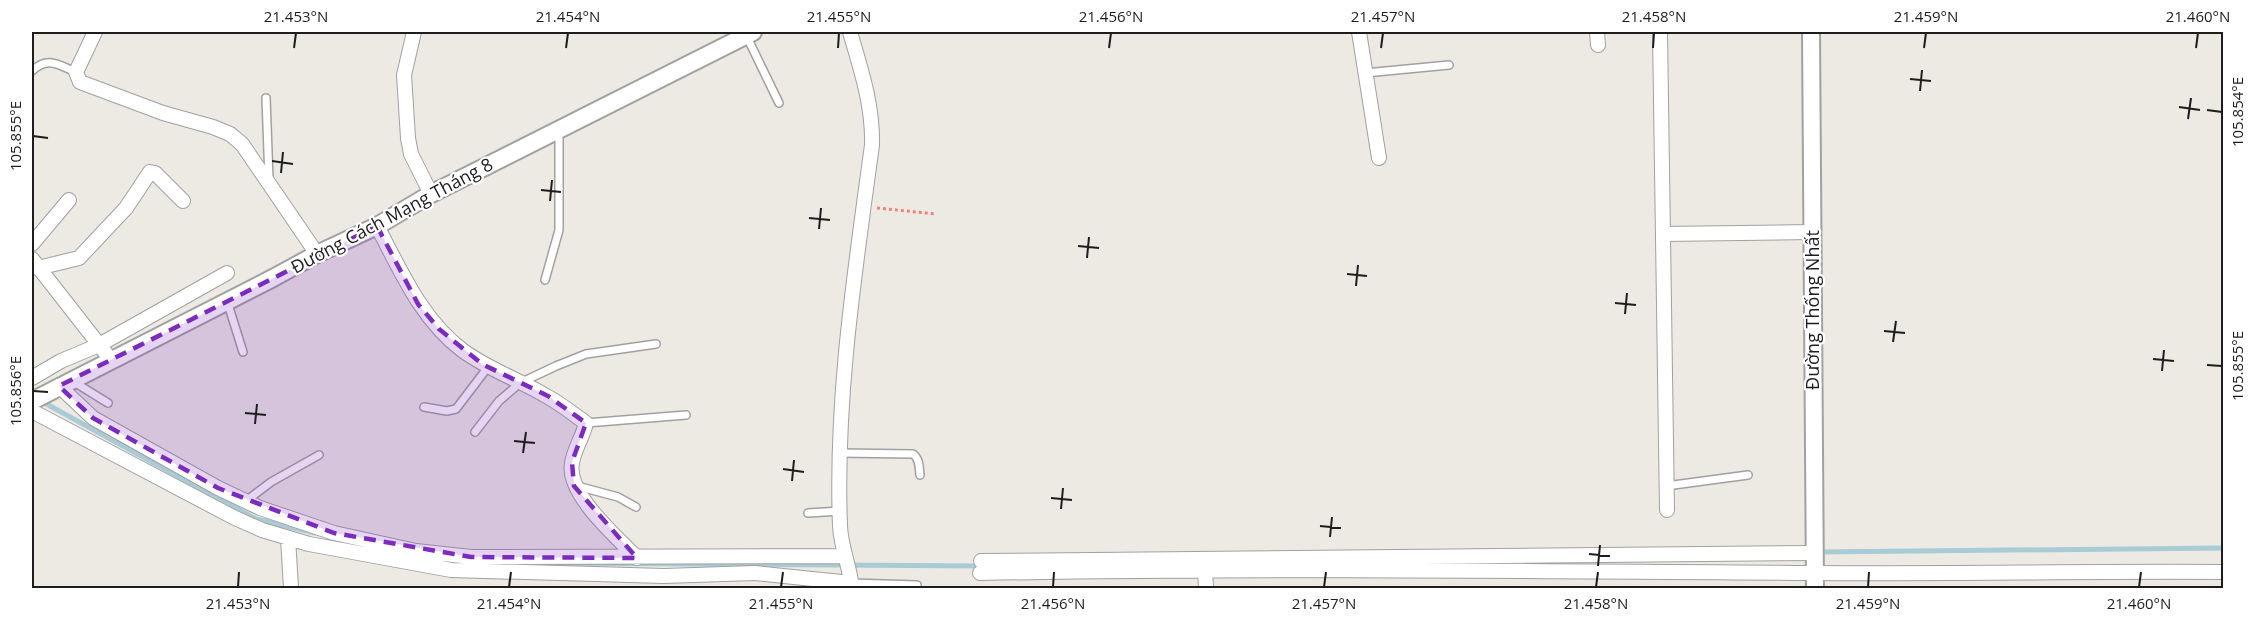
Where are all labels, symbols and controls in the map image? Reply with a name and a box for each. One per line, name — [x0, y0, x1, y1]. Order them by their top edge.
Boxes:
text: 21.453°N — [264, 6, 328, 26]
text: 21.454°N — [536, 6, 600, 26]
text: 21.455°N — [807, 6, 871, 26]
text: 21.456°N — [1079, 6, 1143, 26]
text: 21.457°N — [1351, 6, 1415, 26]
text: 21.458°N — [1622, 6, 1686, 26]
text: 21.459°N — [1894, 6, 1958, 26]
text: 21.460°N — [2166, 6, 2230, 26]
text: 105.854°E — [2227, 77, 2247, 147]
text: 105.855°E — [5, 101, 25, 171]
street label: Đường Cách Mạng Tháng 8 — [286, 152, 497, 279]
street label: Đường Thống Nhất — [1800, 230, 1824, 390]
text: 105.855°E — [2227, 331, 2247, 401]
text: 105.856°E — [5, 356, 25, 426]
text: 21.453°N — [206, 593, 270, 613]
text: 21.454°N — [477, 593, 541, 613]
text: 21.455°N — [749, 593, 813, 613]
text: 21.456°N — [1021, 593, 1085, 613]
text: 21.457°N — [1292, 593, 1356, 613]
text: 21.458°N — [1564, 593, 1628, 613]
text: 21.459°N — [1836, 593, 1900, 613]
text: 21.460°N — [2107, 593, 2171, 613]

